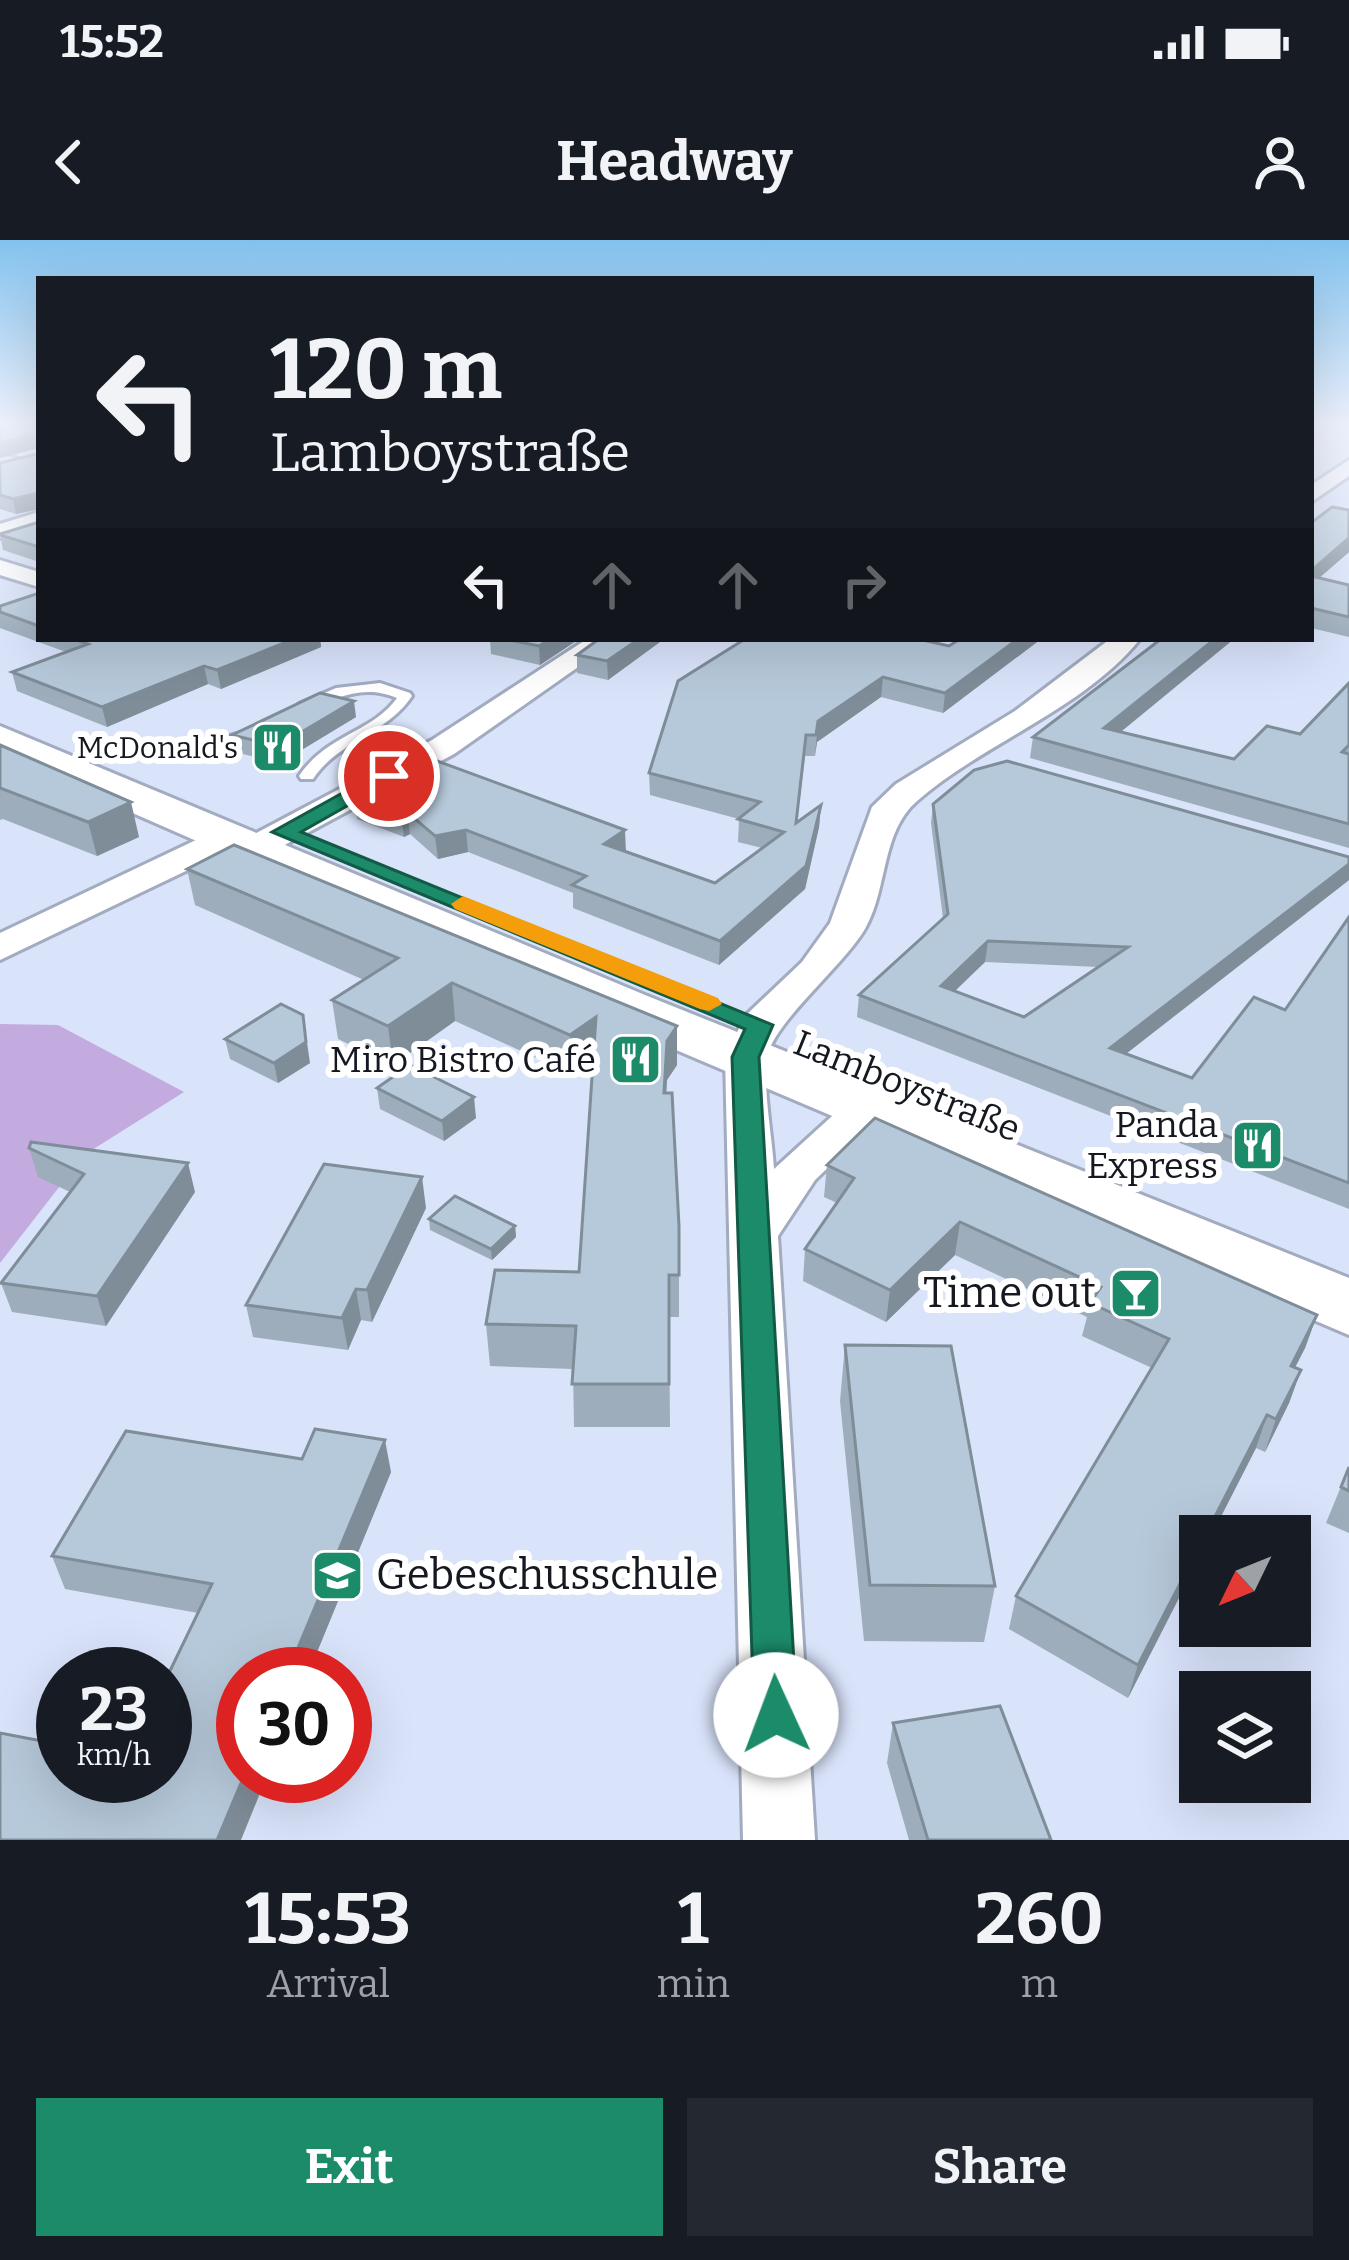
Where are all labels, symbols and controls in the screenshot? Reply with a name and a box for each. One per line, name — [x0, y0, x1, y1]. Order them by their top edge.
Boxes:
text: 15:52 — [60, 15, 164, 69]
icon: back — [36, 129, 102, 195]
icon: person — [1247, 129, 1313, 195]
text: Headway — [556, 130, 793, 194]
text: 120 m — [270, 319, 502, 420]
icon: left — [72, 324, 228, 480]
text: Lamboystraße — [270, 421, 630, 485]
icon: left — [453, 552, 519, 618]
icon: ahead — [579, 552, 645, 618]
icon: ahead — [705, 552, 771, 618]
icon: right — [831, 552, 897, 618]
restaurant icon: McDonald's — [249, 720, 305, 776]
pin — [338, 725, 440, 827]
place label: McDonald's — [77, 730, 238, 766]
icon: arrive — [356, 743, 422, 809]
street label: Lamboystraße — [788, 1021, 1026, 1151]
restaurant icon: Miro Bistro Café — [607, 1032, 663, 1088]
place label: Miro Bistro Café — [330, 1038, 596, 1082]
place label: Panda Express — [1087, 1103, 1218, 1188]
restaurant icon: Panda Express — [1229, 1118, 1285, 1174]
bar icon: Time out — [1107, 1265, 1163, 1321]
place label: Time out — [923, 1268, 1096, 1318]
north arrow — [1179, 1515, 1311, 1647]
map controls — [1179, 1515, 1311, 1803]
school or university icon: Gebeschusschule — [309, 1547, 365, 1603]
place label: Gebeschusschule — [376, 1550, 718, 1600]
speed limit sign: 30 — [216, 1647, 372, 1803]
position arrow — [713, 1652, 839, 1778]
button: layers — [1179, 1671, 1311, 1803]
text: 23 — [80, 1674, 148, 1746]
text: km/h — [77, 1737, 151, 1773]
text: 15:53 — [245, 1876, 411, 1962]
text: 1 — [678, 1876, 709, 1962]
text: 260 — [975, 1876, 1104, 1962]
text: Arrival — [266, 1961, 390, 2007]
text: min — [656, 1961, 730, 2007]
text: m — [1021, 1961, 1058, 2007]
button: Exit — [36, 2098, 663, 2236]
button: Share — [687, 2098, 1313, 2236]

